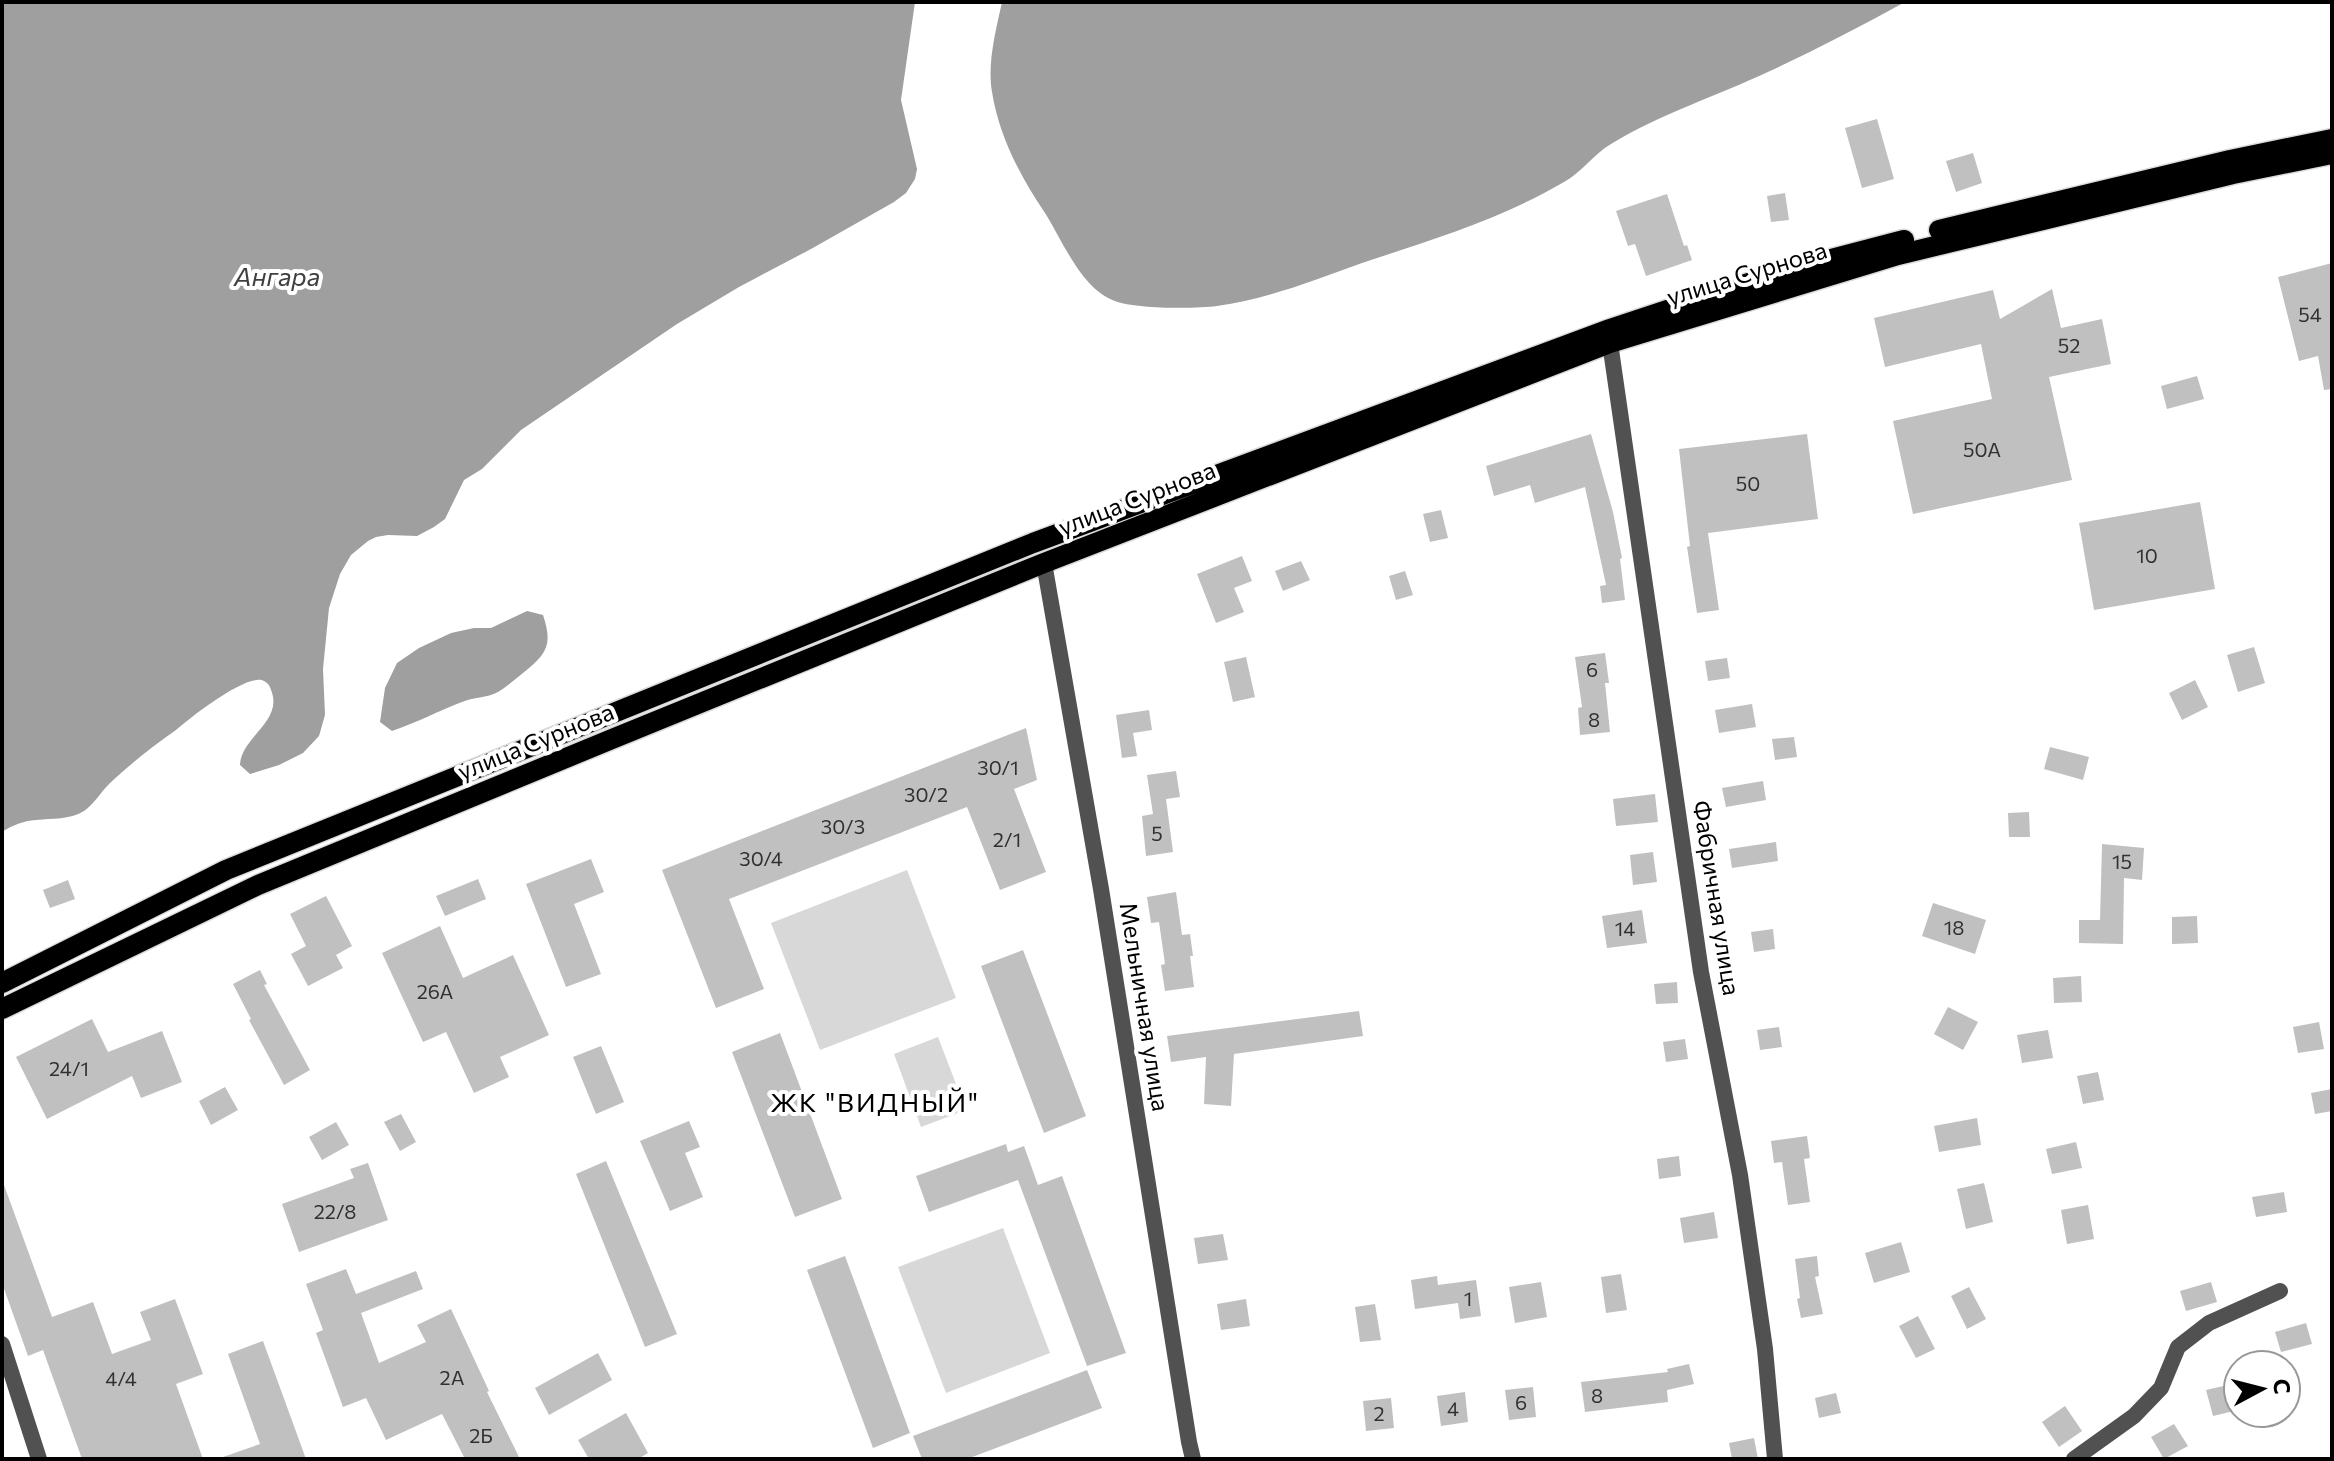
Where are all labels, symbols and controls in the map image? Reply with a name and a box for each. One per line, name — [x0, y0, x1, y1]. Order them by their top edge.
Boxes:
street label: улица Сурнова — [1663, 234, 1830, 311]
water label: Ангара — [233, 260, 320, 291]
house number: 54 — [2298, 302, 2322, 326]
house number: 52 — [2058, 333, 2080, 357]
house number: 50А — [1963, 437, 2001, 461]
street label: улица Сурнова — [1054, 454, 1219, 541]
house number: 50 — [1736, 471, 1760, 495]
house number: 10 — [2136, 543, 2158, 567]
house number: 6 — [1586, 657, 1598, 681]
street label: улица Сурнова — [453, 696, 618, 785]
house number: 8 — [1588, 707, 1600, 731]
house number: 30/1 — [977, 755, 1019, 779]
house number: 30/2 — [904, 782, 948, 806]
street label: Фабричная улица — [1688, 798, 1747, 997]
house number: 30/3 — [821, 814, 865, 838]
house number: 5 — [1151, 821, 1163, 845]
house number: 2/1 — [993, 827, 1021, 851]
house number: 30/4 — [739, 846, 783, 870]
house number: 15 — [2112, 849, 2132, 873]
street label: Мельничная улица — [1115, 900, 1176, 1113]
house number: 18 — [1944, 915, 1964, 939]
house number: 14 — [1615, 916, 1635, 940]
house number: 26А — [417, 979, 453, 1003]
house number: 24/1 — [49, 1056, 89, 1080]
district label: ЖК "ВИДНЫЙ" — [770, 1086, 980, 1117]
house number: 22/8 — [314, 1199, 356, 1223]
house number: 1 — [1464, 1286, 1472, 1310]
north arrow — [2222, 1349, 2302, 1429]
house number: 2А — [440, 1365, 465, 1389]
house number: 4/4 — [105, 1366, 137, 1390]
text: С — [2268, 1377, 2297, 1396]
house number: 8 — [1591, 1383, 1603, 1407]
house number: 6 — [1515, 1390, 1527, 1414]
house number: 4 — [1447, 1396, 1459, 1420]
house number: 2 — [1373, 1401, 1385, 1425]
house number: 2Б — [469, 1423, 493, 1447]

